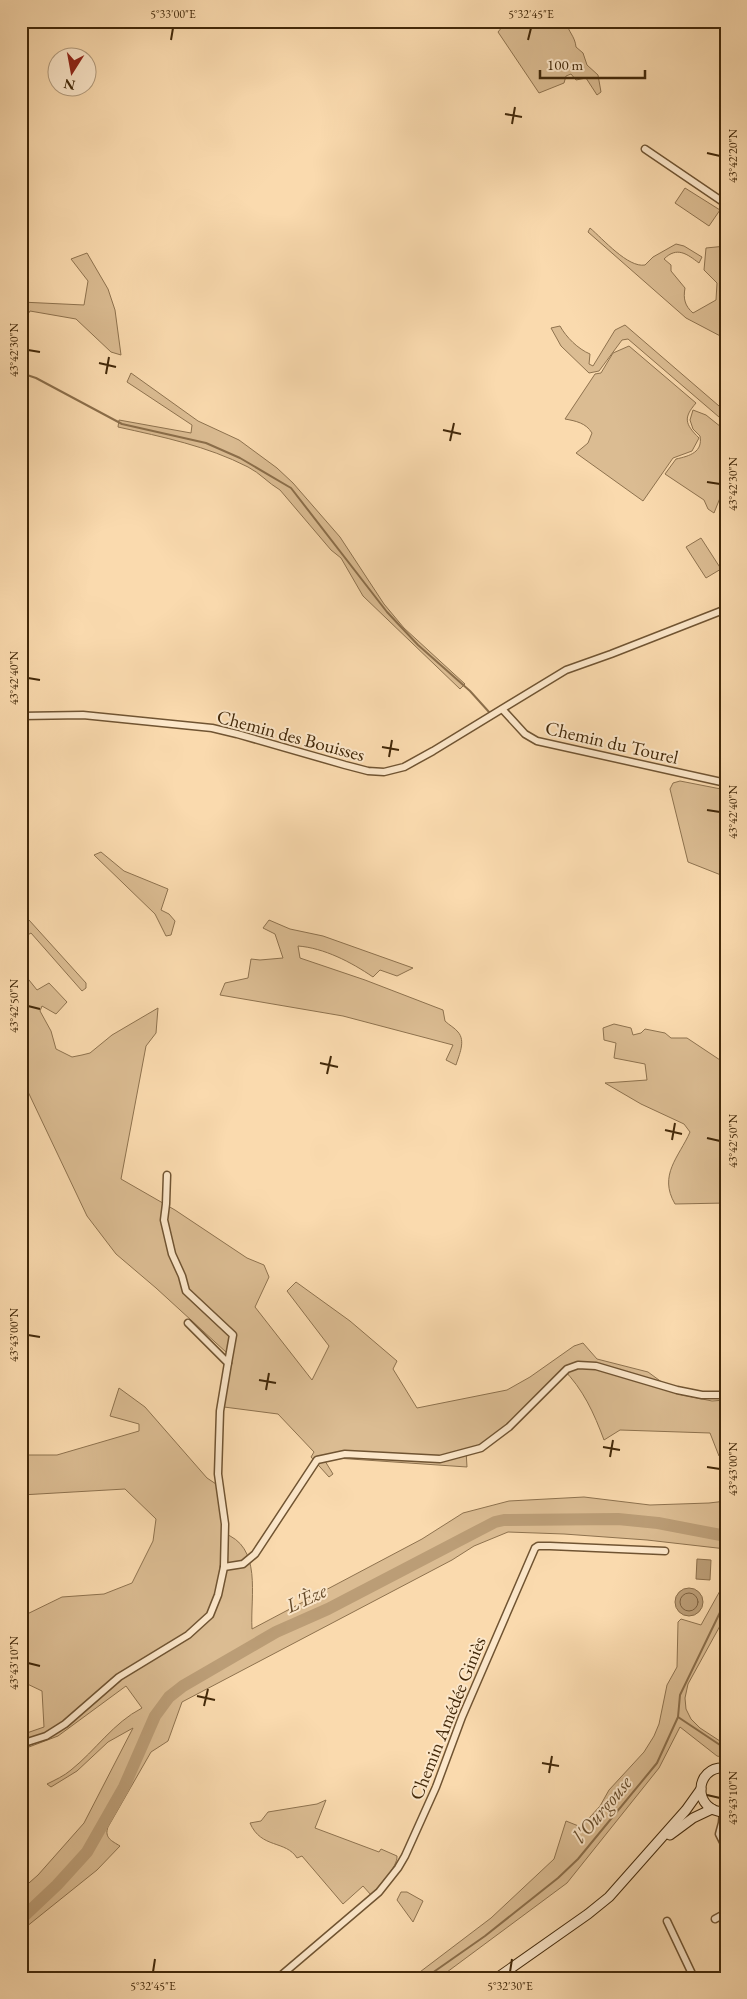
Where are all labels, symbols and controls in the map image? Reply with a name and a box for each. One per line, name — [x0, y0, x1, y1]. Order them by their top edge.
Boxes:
text: 5°33'00"E — [150, 6, 196, 22]
text: 5°32'45"E — [508, 6, 554, 22]
north arrow — [48, 48, 98, 98]
scale bar — [540, 48, 644, 80]
text: 100 m — [547, 55, 584, 74]
text: N — [62, 75, 77, 95]
text: 43°42'20"N — [725, 129, 741, 183]
text: 43°42'30"N — [6, 323, 22, 377]
text: 43°42'30"N — [725, 457, 741, 511]
text: 43°42'40"N — [6, 651, 22, 705]
street label: Chemin des Bouisses — [214, 704, 368, 767]
street label: Chemin du Tourel — [543, 715, 681, 770]
text: 43°42'40"N — [725, 785, 741, 839]
text: 43°42'50"N — [6, 979, 22, 1033]
text: 43°42'50"N — [725, 1114, 741, 1168]
text: 43°43'00"N — [6, 1308, 22, 1362]
text: 43°43'00"N — [725, 1442, 741, 1496]
water label: L'Èze — [281, 1577, 331, 1619]
street label: Chemin Amédée Giniès — [403, 1633, 492, 1803]
text: 43°43'10"N — [6, 1636, 22, 1690]
water label: l'Ourgouse — [566, 1770, 638, 1848]
text: 43°43'10"N — [725, 1771, 741, 1825]
text: 5°32'45"E — [130, 1978, 176, 1994]
text: 5°32'30"E — [487, 1978, 533, 1994]

